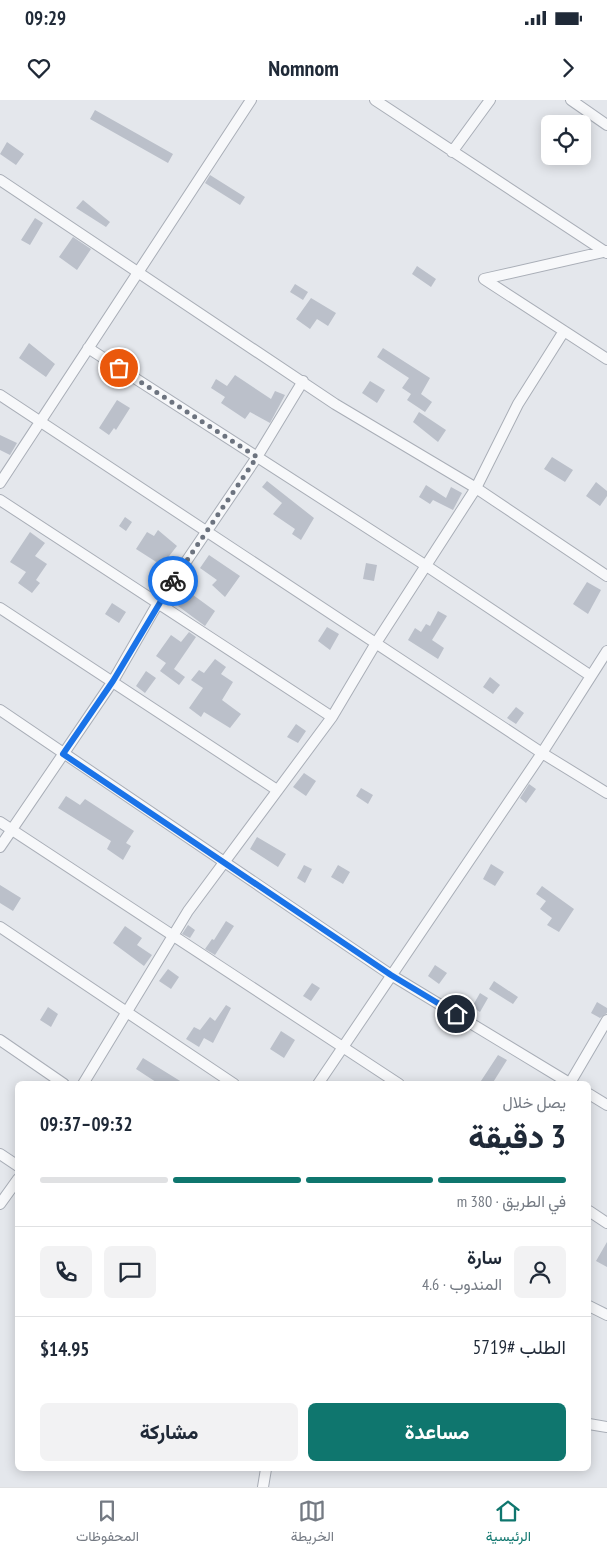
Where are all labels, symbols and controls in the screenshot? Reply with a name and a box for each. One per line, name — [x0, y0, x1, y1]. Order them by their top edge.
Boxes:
text: 09:29 — [25, 6, 66, 30]
icon: heart — [25, 54, 53, 82]
text: Nomnom — [268, 54, 339, 82]
icon: forward — [554, 54, 582, 82]
map controls — [541, 115, 591, 165]
button: locate — [541, 115, 591, 165]
pin — [98, 347, 140, 389]
icon: bag — [105, 354, 133, 382]
courier — [148, 556, 198, 606]
icon: bike — [159, 567, 187, 595]
pin — [435, 993, 477, 1035]
icon: home — [442, 1000, 470, 1028]
text: يصل خلال — [503, 1092, 566, 1112]
text: 09:32–09:37 — [40, 1112, 133, 1136]
text: 3 دقيقة — [468, 1115, 566, 1157]
text: في الطريق · 380 m — [457, 1191, 566, 1211]
text: سارة — [467, 1245, 502, 1269]
button: phone — [40, 1246, 92, 1298]
button: chat — [104, 1246, 156, 1298]
button: person — [514, 1246, 566, 1298]
text: المندوب · 4.6 — [422, 1274, 502, 1294]
text: الطلب #5719 — [473, 1335, 566, 1359]
text: $14.95 — [40, 1337, 89, 1361]
button: مشاركة — [40, 1403, 298, 1461]
button: مساعدة — [308, 1403, 566, 1461]
tab: المحفوظات — [76, 1497, 139, 1549]
tab: الخريطة — [291, 1497, 334, 1549]
tab: الرئيسية — [486, 1497, 531, 1549]

